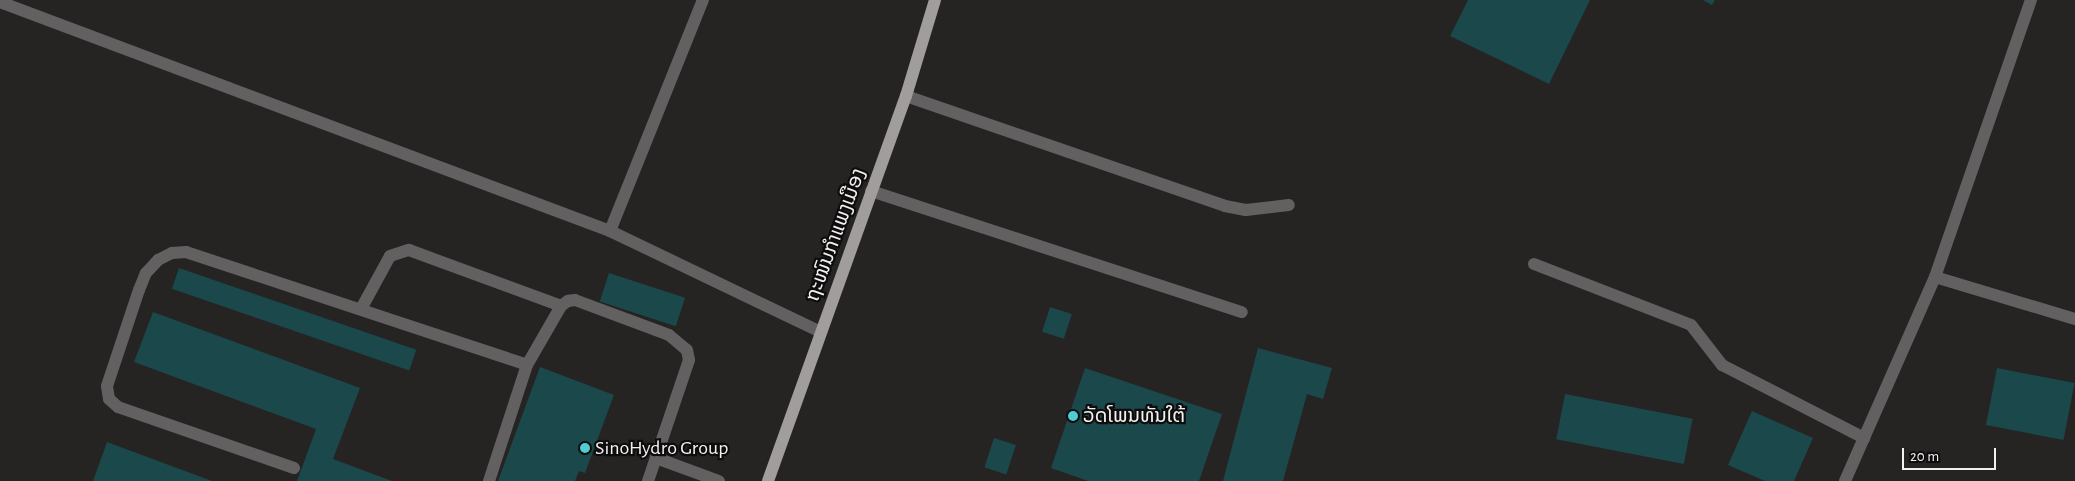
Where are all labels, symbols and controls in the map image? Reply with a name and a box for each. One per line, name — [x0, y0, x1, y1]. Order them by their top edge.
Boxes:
street label: ຖະໜົນກຳແພງເມືອງ — [801, 165, 871, 305]
place label: ວັດໂພນທັນໃຕ້ — [1083, 404, 1185, 428]
marker: ວັດໂພນທັນໃຕ້ — [1067, 410, 1079, 422]
place label: SinoHydro Group — [595, 436, 728, 460]
scale bar — [1905, 438, 1999, 470]
marker: SinoHydro Group — [579, 442, 591, 454]
text: 20 m — [1910, 449, 1939, 464]

